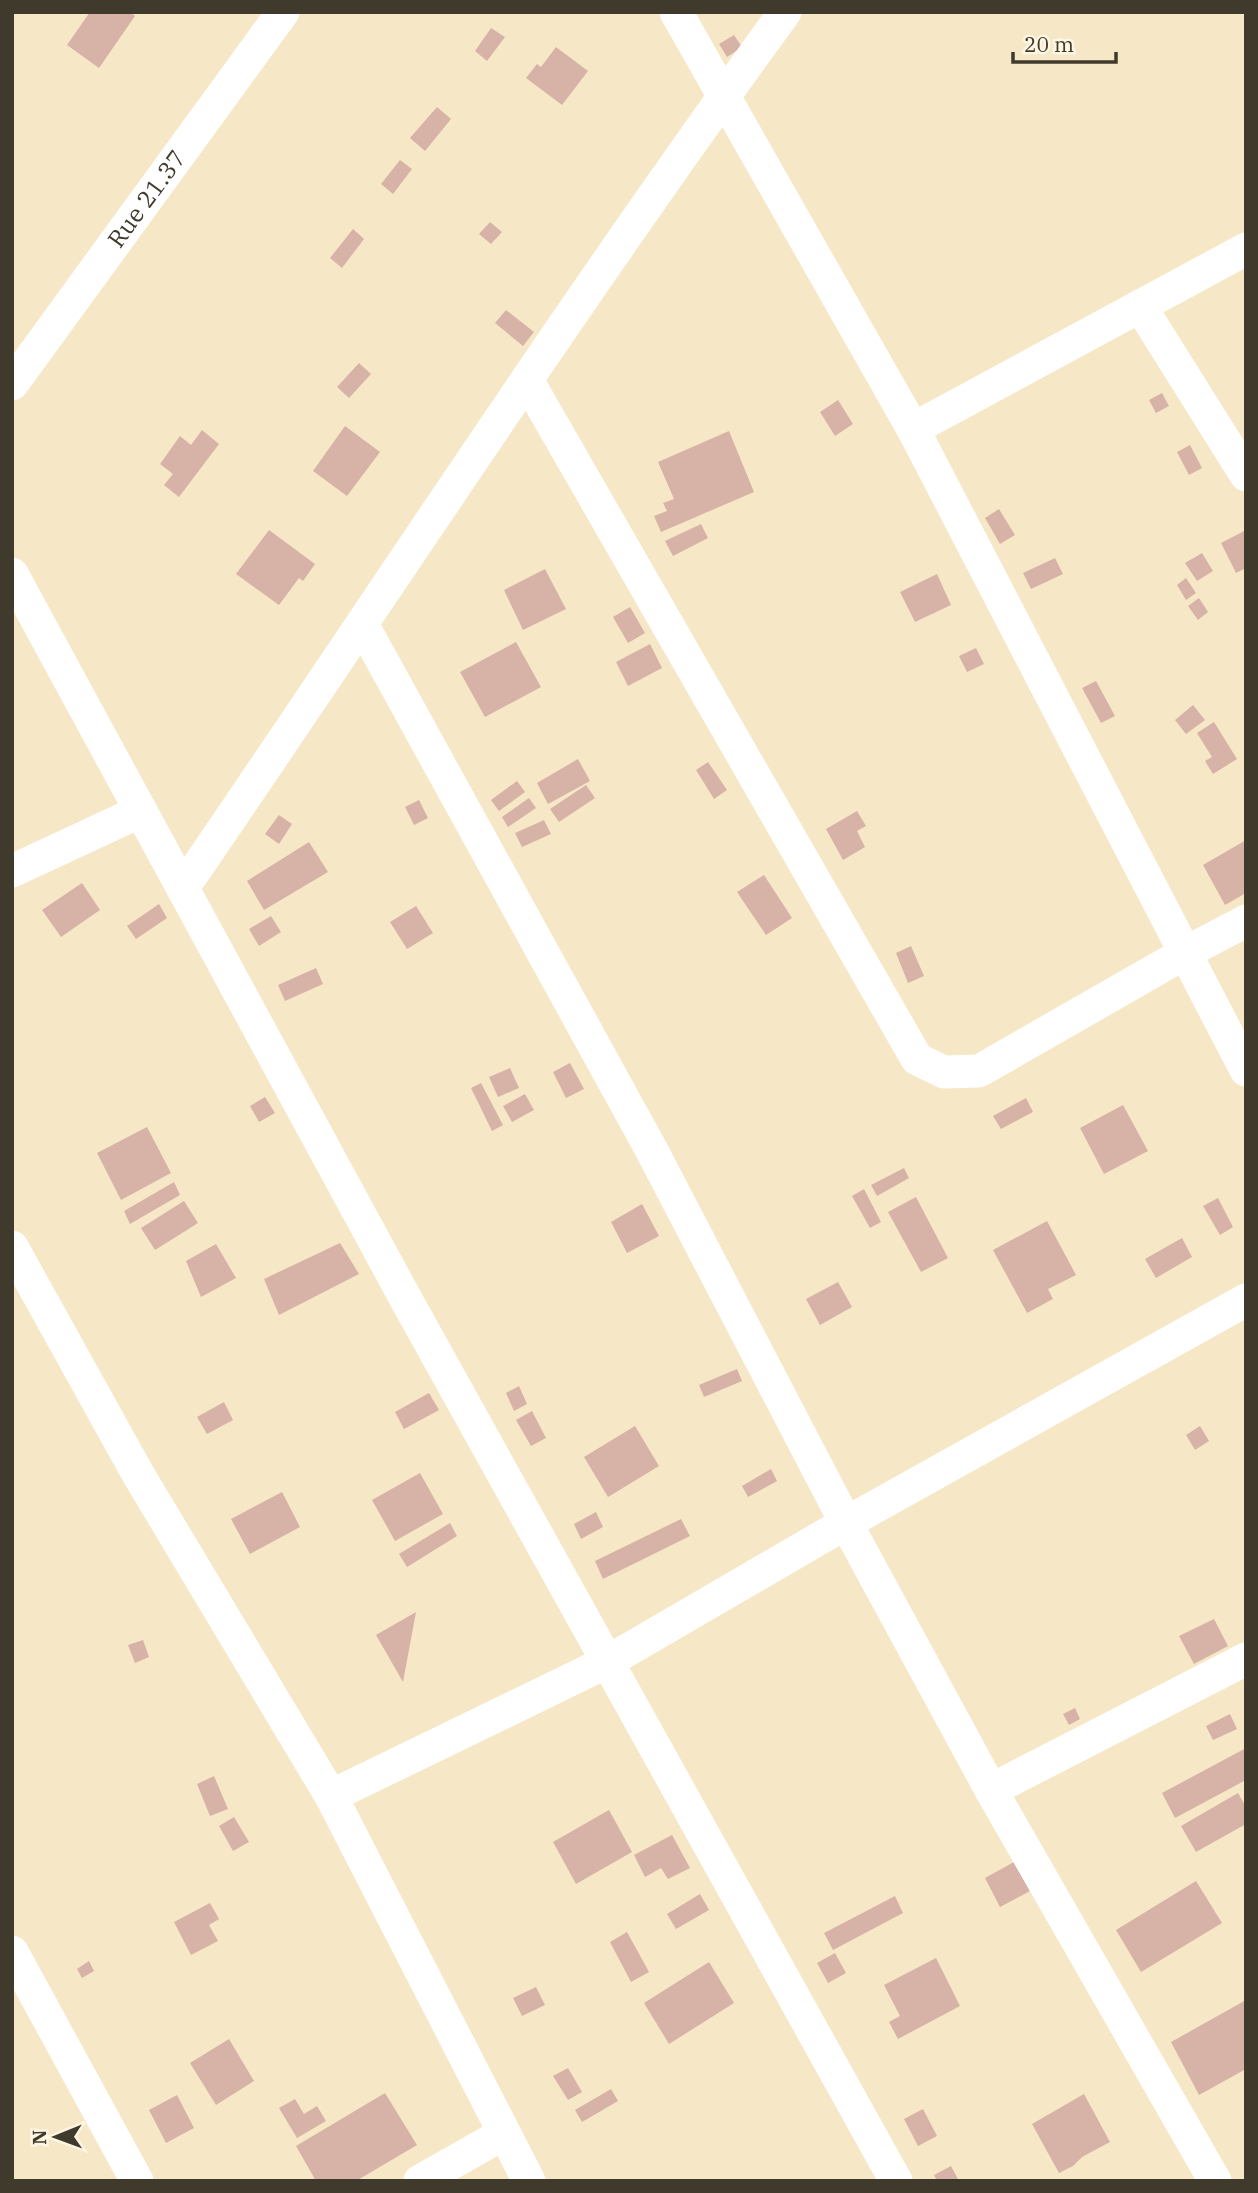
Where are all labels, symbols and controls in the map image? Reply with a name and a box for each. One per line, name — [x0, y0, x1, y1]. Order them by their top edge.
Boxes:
scale bar — [1013, 21, 1116, 65]
text: 20 m — [1024, 30, 1074, 58]
street label: Rue 21.37 — [100, 143, 192, 254]
north arrow — [21, 2102, 91, 2172]
text: N — [27, 2130, 51, 2145]

